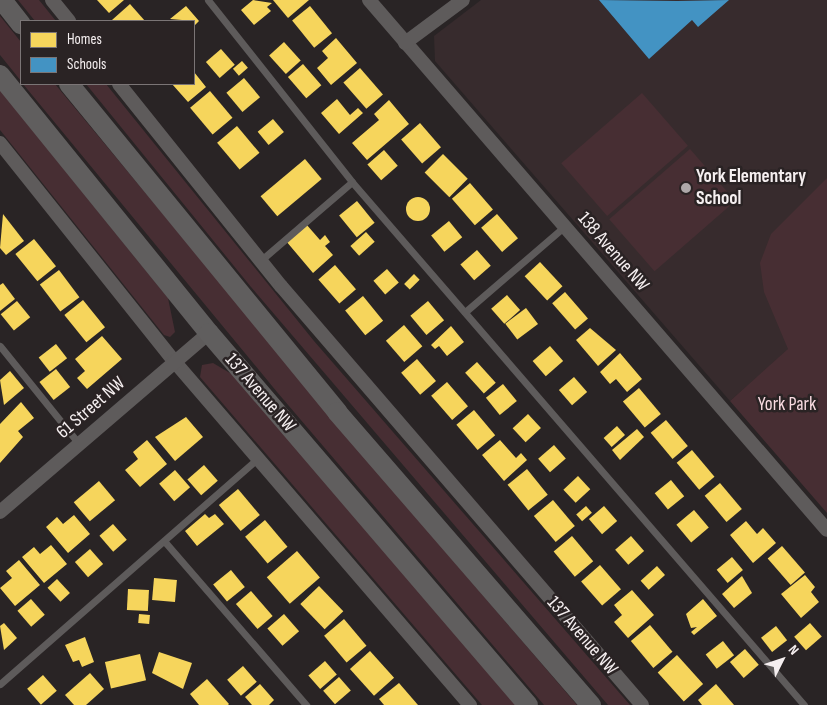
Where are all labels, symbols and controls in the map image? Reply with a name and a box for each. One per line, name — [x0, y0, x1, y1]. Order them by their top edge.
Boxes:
legend — [20, 20, 195, 85]
text: Homes — [67, 30, 102, 49]
text: Schools — [67, 55, 106, 74]
place label: York Elementary School — [696, 166, 806, 210]
marker: York Elementary School — [680, 182, 692, 194]
street label: 138 Avenue NW — [572, 208, 654, 296]
street label: 137 Avenue NW — [220, 349, 300, 437]
street label: 61 Street NW — [52, 372, 130, 444]
park label: York Park — [758, 394, 816, 416]
street label: 137 Avenue NW — [542, 592, 622, 680]
north arrow — [757, 635, 807, 685]
text: N — [785, 641, 803, 658]

